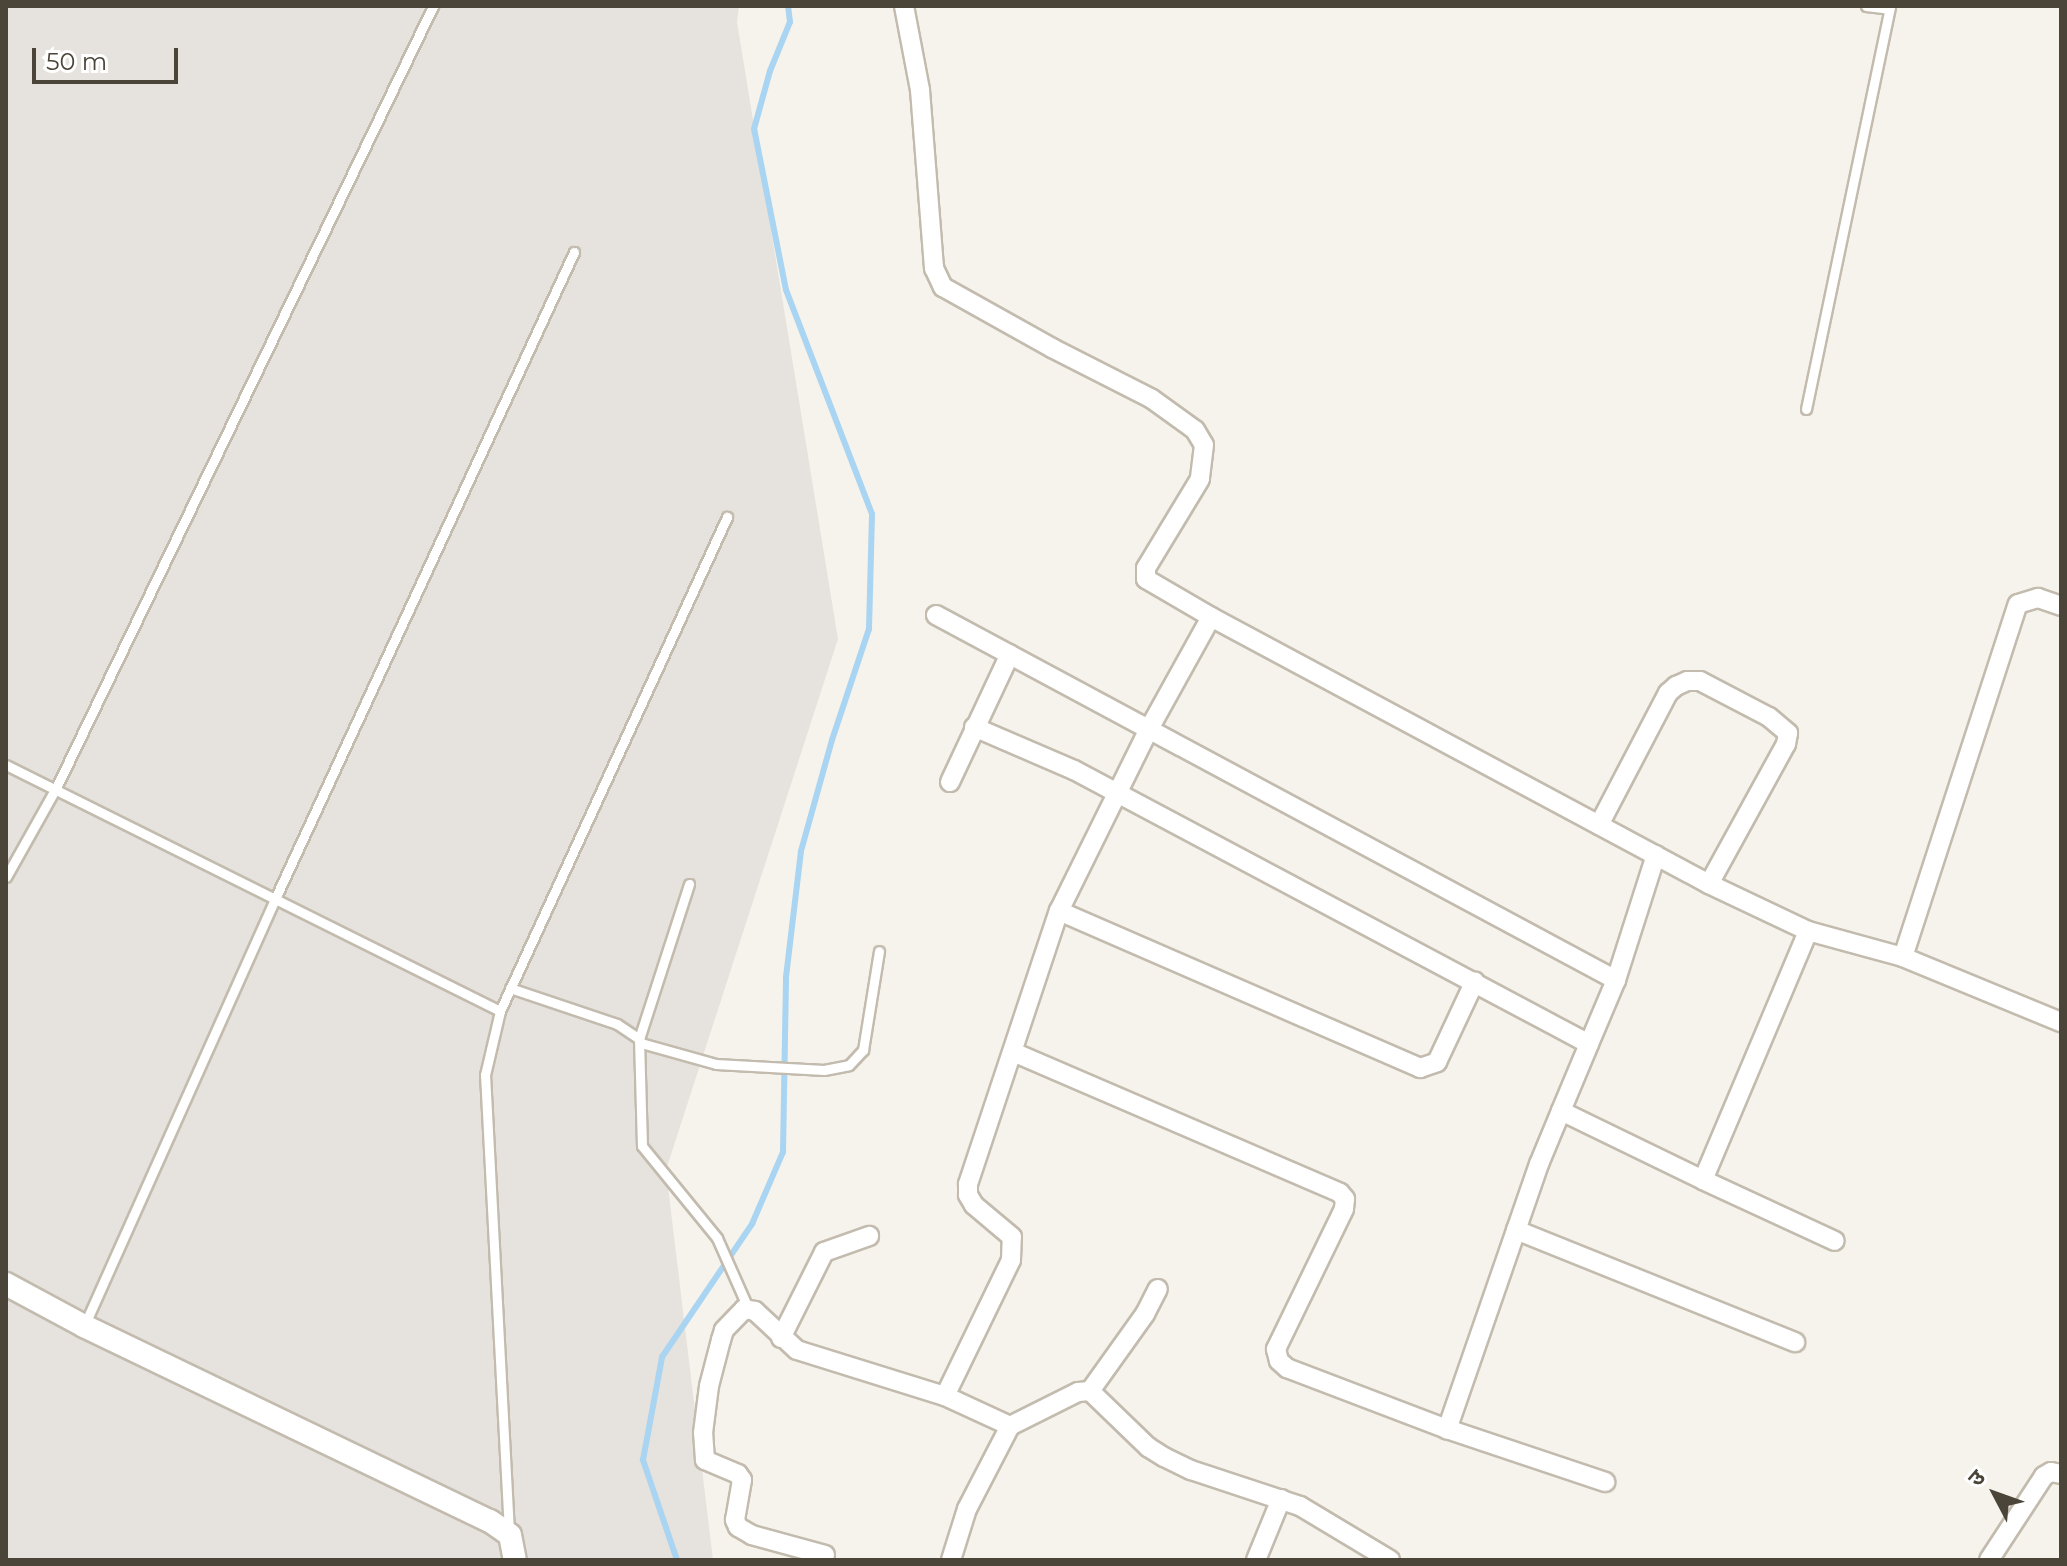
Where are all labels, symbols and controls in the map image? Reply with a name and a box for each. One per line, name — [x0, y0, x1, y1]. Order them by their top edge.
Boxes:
scale bar — [36, 32, 182, 82]
text: 50 m — [46, 47, 107, 76]
north arrow — [1955, 1454, 2035, 1534]
text: उ — [1962, 1464, 1991, 1492]

